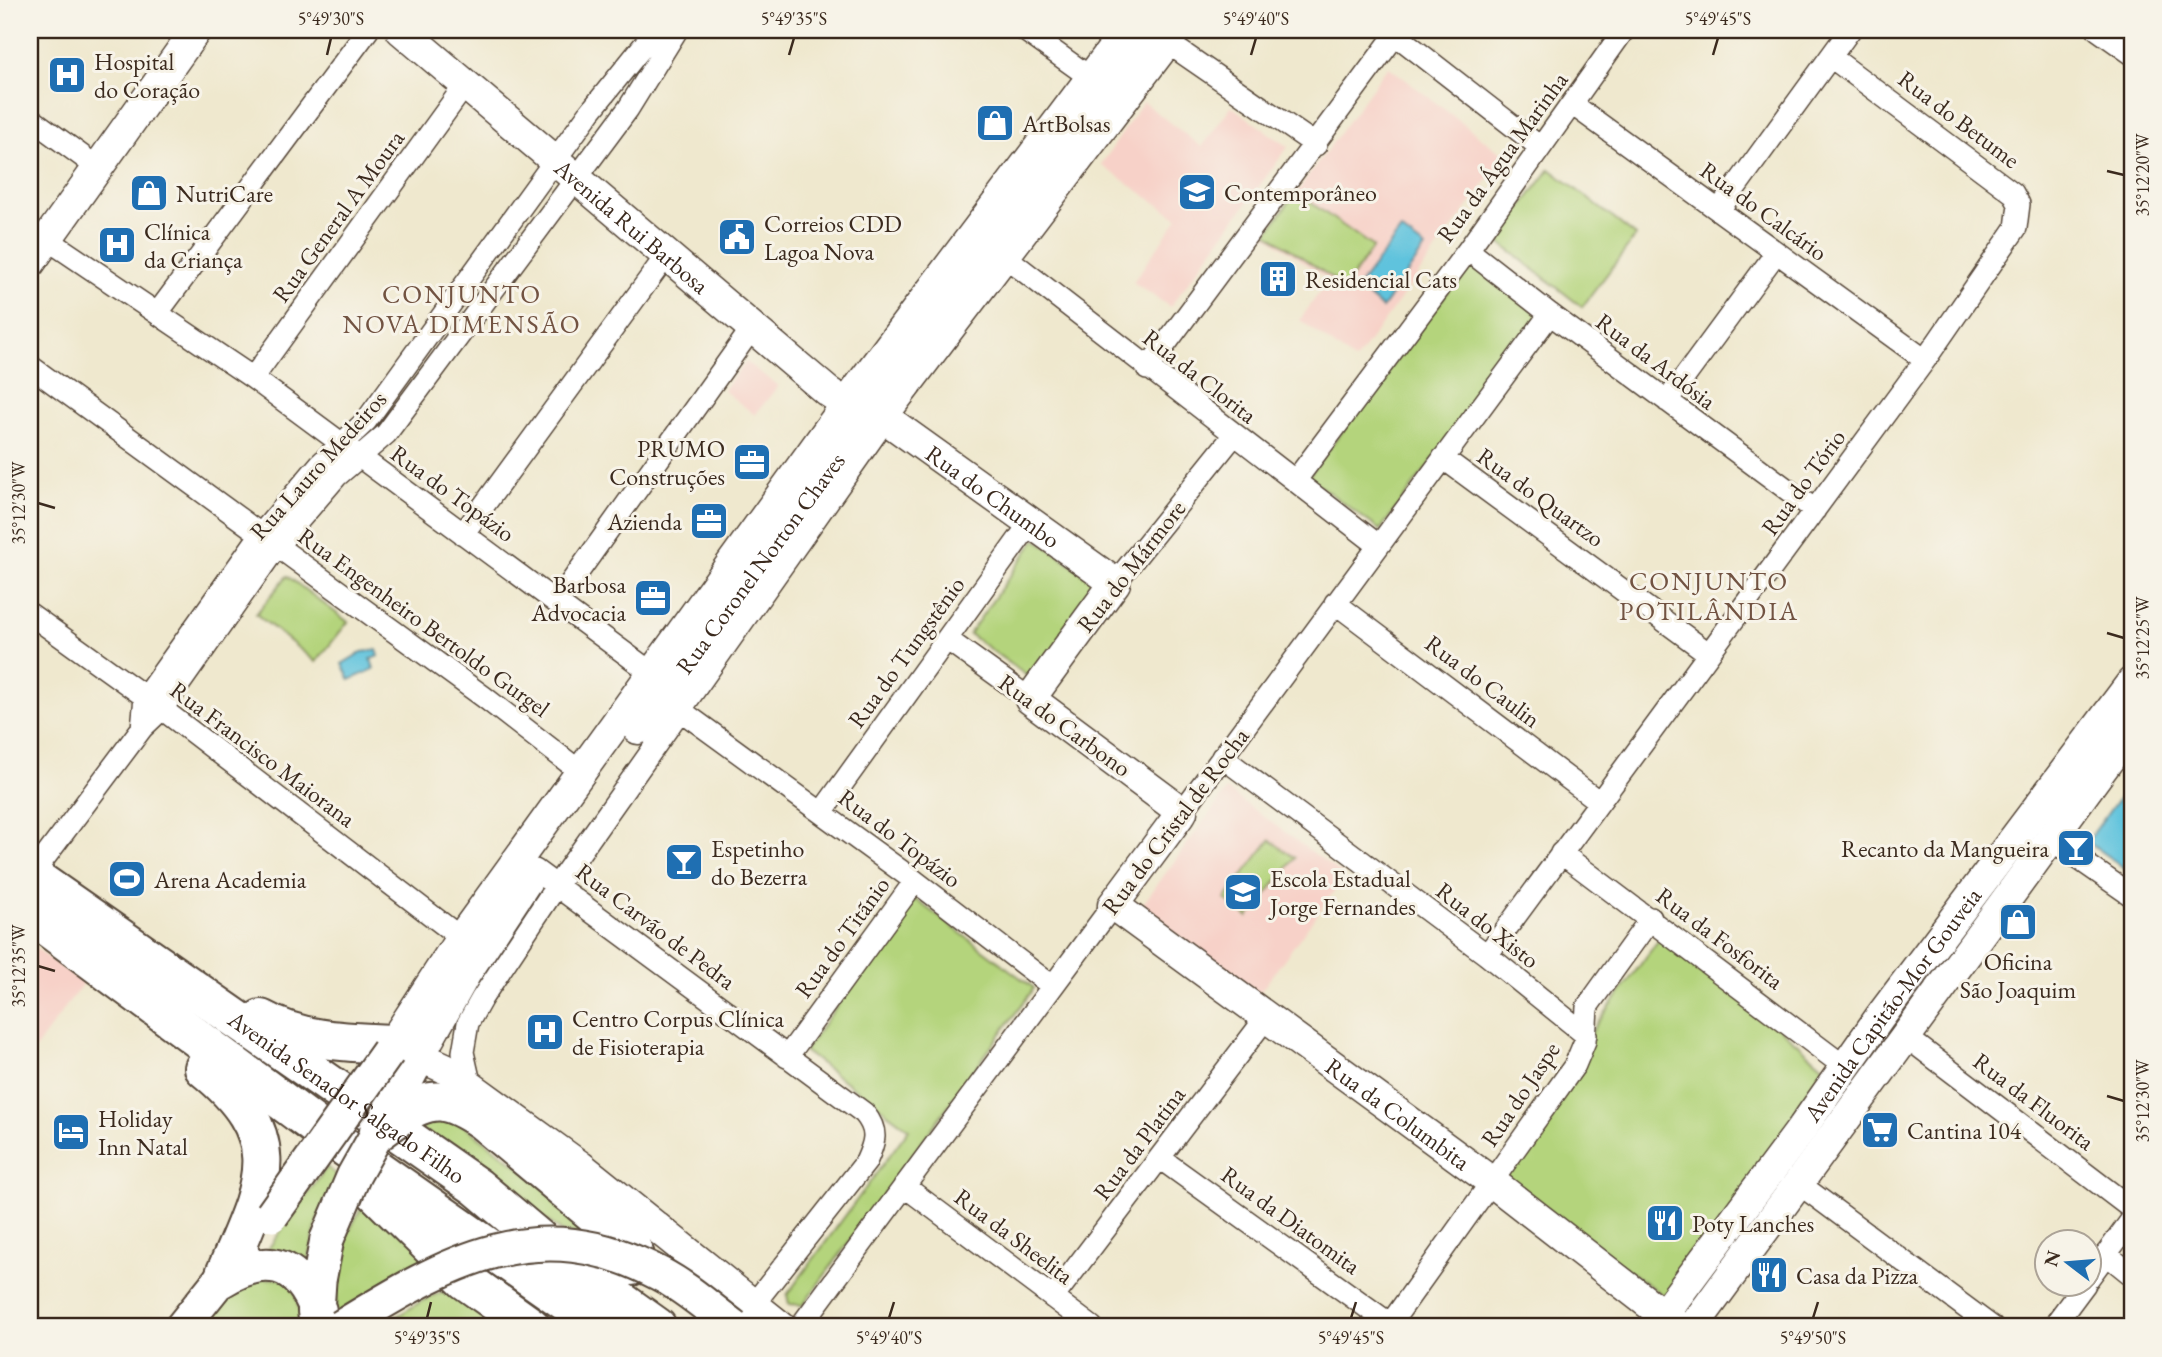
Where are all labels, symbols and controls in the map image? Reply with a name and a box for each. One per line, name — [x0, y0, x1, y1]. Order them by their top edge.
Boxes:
text: 5°49'30"S — [298, 7, 364, 30]
text: 5°49'35"S — [761, 7, 827, 30]
text: 5°49'40"S — [1223, 7, 1289, 30]
text: 5°49'45"S — [1685, 7, 1751, 30]
place label: Hospital do Coração — [94, 46, 200, 105]
hospital icon: Hospital do Coração — [46, 54, 88, 96]
street label: Rua do Betume — [1892, 63, 2026, 175]
street label: Rua da Água Marinha — [1430, 65, 1575, 249]
shop icon: ArtBolsas — [974, 102, 1016, 144]
place label: ArtBolsas — [1021, 108, 1111, 139]
street label: Rua General A Moura — [265, 123, 411, 308]
text: 35°12'20"W — [2131, 133, 2154, 217]
street label: Avenida Rui Barbosa — [548, 151, 716, 300]
street label: Rua do Calcário — [1694, 154, 1834, 268]
school or university icon: Contemporâneo — [1176, 171, 1218, 213]
shop icon: NutriCare — [128, 172, 170, 214]
place label: Contemporâneo — [1224, 177, 1377, 208]
place label: NutriCare — [176, 178, 273, 209]
place label: Correios CDD Lagoa Nova — [764, 208, 902, 267]
place label: Clínica da Criança — [144, 216, 243, 275]
public building icon: Correios CDD Lagoa Nova — [716, 216, 758, 258]
hospital icon: Clínica da Criança — [96, 224, 138, 266]
building icon: Residencial Cats — [1257, 258, 1299, 300]
place label: Residencial Cats — [1305, 264, 1457, 295]
district label: CONJUNTO NOVA DIMENSÃO — [342, 277, 582, 341]
street label: Rua da Ardósia — [1590, 306, 1723, 417]
street label: Rua da Clorita — [1137, 322, 1264, 430]
street label: Rua Lauro Medeiros — [243, 384, 393, 546]
street label: Rua do Tório — [1754, 423, 1852, 541]
place label: PRUMO Construções — [609, 433, 725, 492]
street label: Rua do Topázio — [385, 437, 521, 549]
street label: Rua do Chumbo — [920, 437, 1067, 555]
street label: Rua do Quartzo — [1471, 440, 1611, 554]
office icon: PRUMO Construções — [731, 441, 773, 483]
street label: Rua Coronel Norton Chaves — [668, 446, 851, 680]
text: 35°12'30"W — [7, 461, 30, 545]
street label: Rua do Mármore — [1070, 494, 1192, 638]
office icon: Azienda — [688, 500, 730, 542]
place label: Azienda — [606, 506, 682, 537]
street label: Rua Engenheiro Bertoldo Gurgel — [292, 520, 556, 724]
district label: CONJUNTO POTILÂNDIA — [1619, 564, 1799, 628]
place label: Barbosa Advocacia — [530, 569, 626, 628]
street label: Rua do Tungstênio — [841, 570, 971, 734]
office icon: Barbosa Advocacia — [632, 577, 674, 619]
text: 35°12'25"W — [2131, 596, 2154, 680]
street label: Rua do Caulin — [1419, 628, 1547, 735]
street label: Rua do Carbono — [993, 666, 1137, 784]
street label: Rua Francisco Maiorana — [164, 674, 362, 834]
street label: Rua do Cristal de Rocha — [1095, 721, 1256, 921]
street label: Rua do Topázio — [832, 782, 968, 894]
bar icon: Recanto da Mangueira — [2055, 827, 2097, 869]
place label: Espetinho do Bezerra — [711, 833, 808, 892]
place label: Recanto da Mangueira — [1841, 833, 2049, 864]
bar icon: Espetinho do Bezerra — [663, 841, 705, 883]
street label: Rua Carvão de Pedra — [570, 856, 742, 997]
sports icon: Arena Academia — [106, 858, 148, 900]
place label: Escola Estadual Jorge Fernandes — [1268, 863, 1416, 922]
place label: Arena Academia — [153, 864, 307, 895]
street label: Rua do Titãnio — [788, 870, 896, 1004]
school or university icon: Escola Estadual Jorge Fernandes — [1222, 871, 1264, 913]
street label: Rua do Xisto — [1430, 875, 1546, 975]
street label: Rua da Fosforita — [1650, 880, 1790, 996]
street label: Avenida Capitão-Mor Gouveia — [1796, 881, 1988, 1128]
shop icon: Oficina São Joaquim — [1997, 901, 2039, 943]
text: 35°12'35"W — [7, 924, 30, 1008]
place label: Oficina São Joaquim — [1960, 946, 2076, 1005]
street label: Avenida Senador Salgado Filho — [222, 1002, 472, 1190]
place label: Centro Corpus Clínica de Fisioterapia — [572, 1003, 785, 1062]
hospital icon: Centro Corpus Clínica de Fisioterapia — [524, 1011, 566, 1053]
street label: Rua do Jaspe — [1474, 1035, 1566, 1153]
street label: Rua da Fluorita — [1967, 1045, 2101, 1157]
street label: Rua da Columbita — [1320, 1050, 1477, 1177]
text: 35°12'30"W — [2131, 1059, 2154, 1143]
street label: Rua da Platina — [1086, 1079, 1192, 1206]
place label: Holiday Inn Natal — [98, 1103, 188, 1162]
supermarket icon: Cantina 104 — [1859, 1109, 1901, 1151]
hotel icon: Holiday Inn Natal — [50, 1111, 92, 1153]
place label: Cantina 104 — [1907, 1115, 2022, 1146]
street label: Rua da Diatomita — [1215, 1159, 1367, 1281]
street label: Rua da Sheelita — [948, 1181, 1080, 1291]
restaurant icon: Poty Lanches — [1644, 1202, 1686, 1244]
place label: Poty Lanches — [1692, 1208, 1814, 1239]
north arrow — [2032, 1228, 2102, 1298]
text: N — [2038, 1247, 2066, 1269]
restaurant icon: Casa da Pizza — [1748, 1254, 1790, 1296]
place label: Casa da Pizza — [1796, 1260, 1918, 1291]
text: 5°49'35"S — [394, 1326, 460, 1349]
text: 5°49'40"S — [856, 1326, 922, 1349]
text: 5°49'45"S — [1318, 1326, 1384, 1349]
text: 5°49'50"S — [1780, 1326, 1846, 1349]

